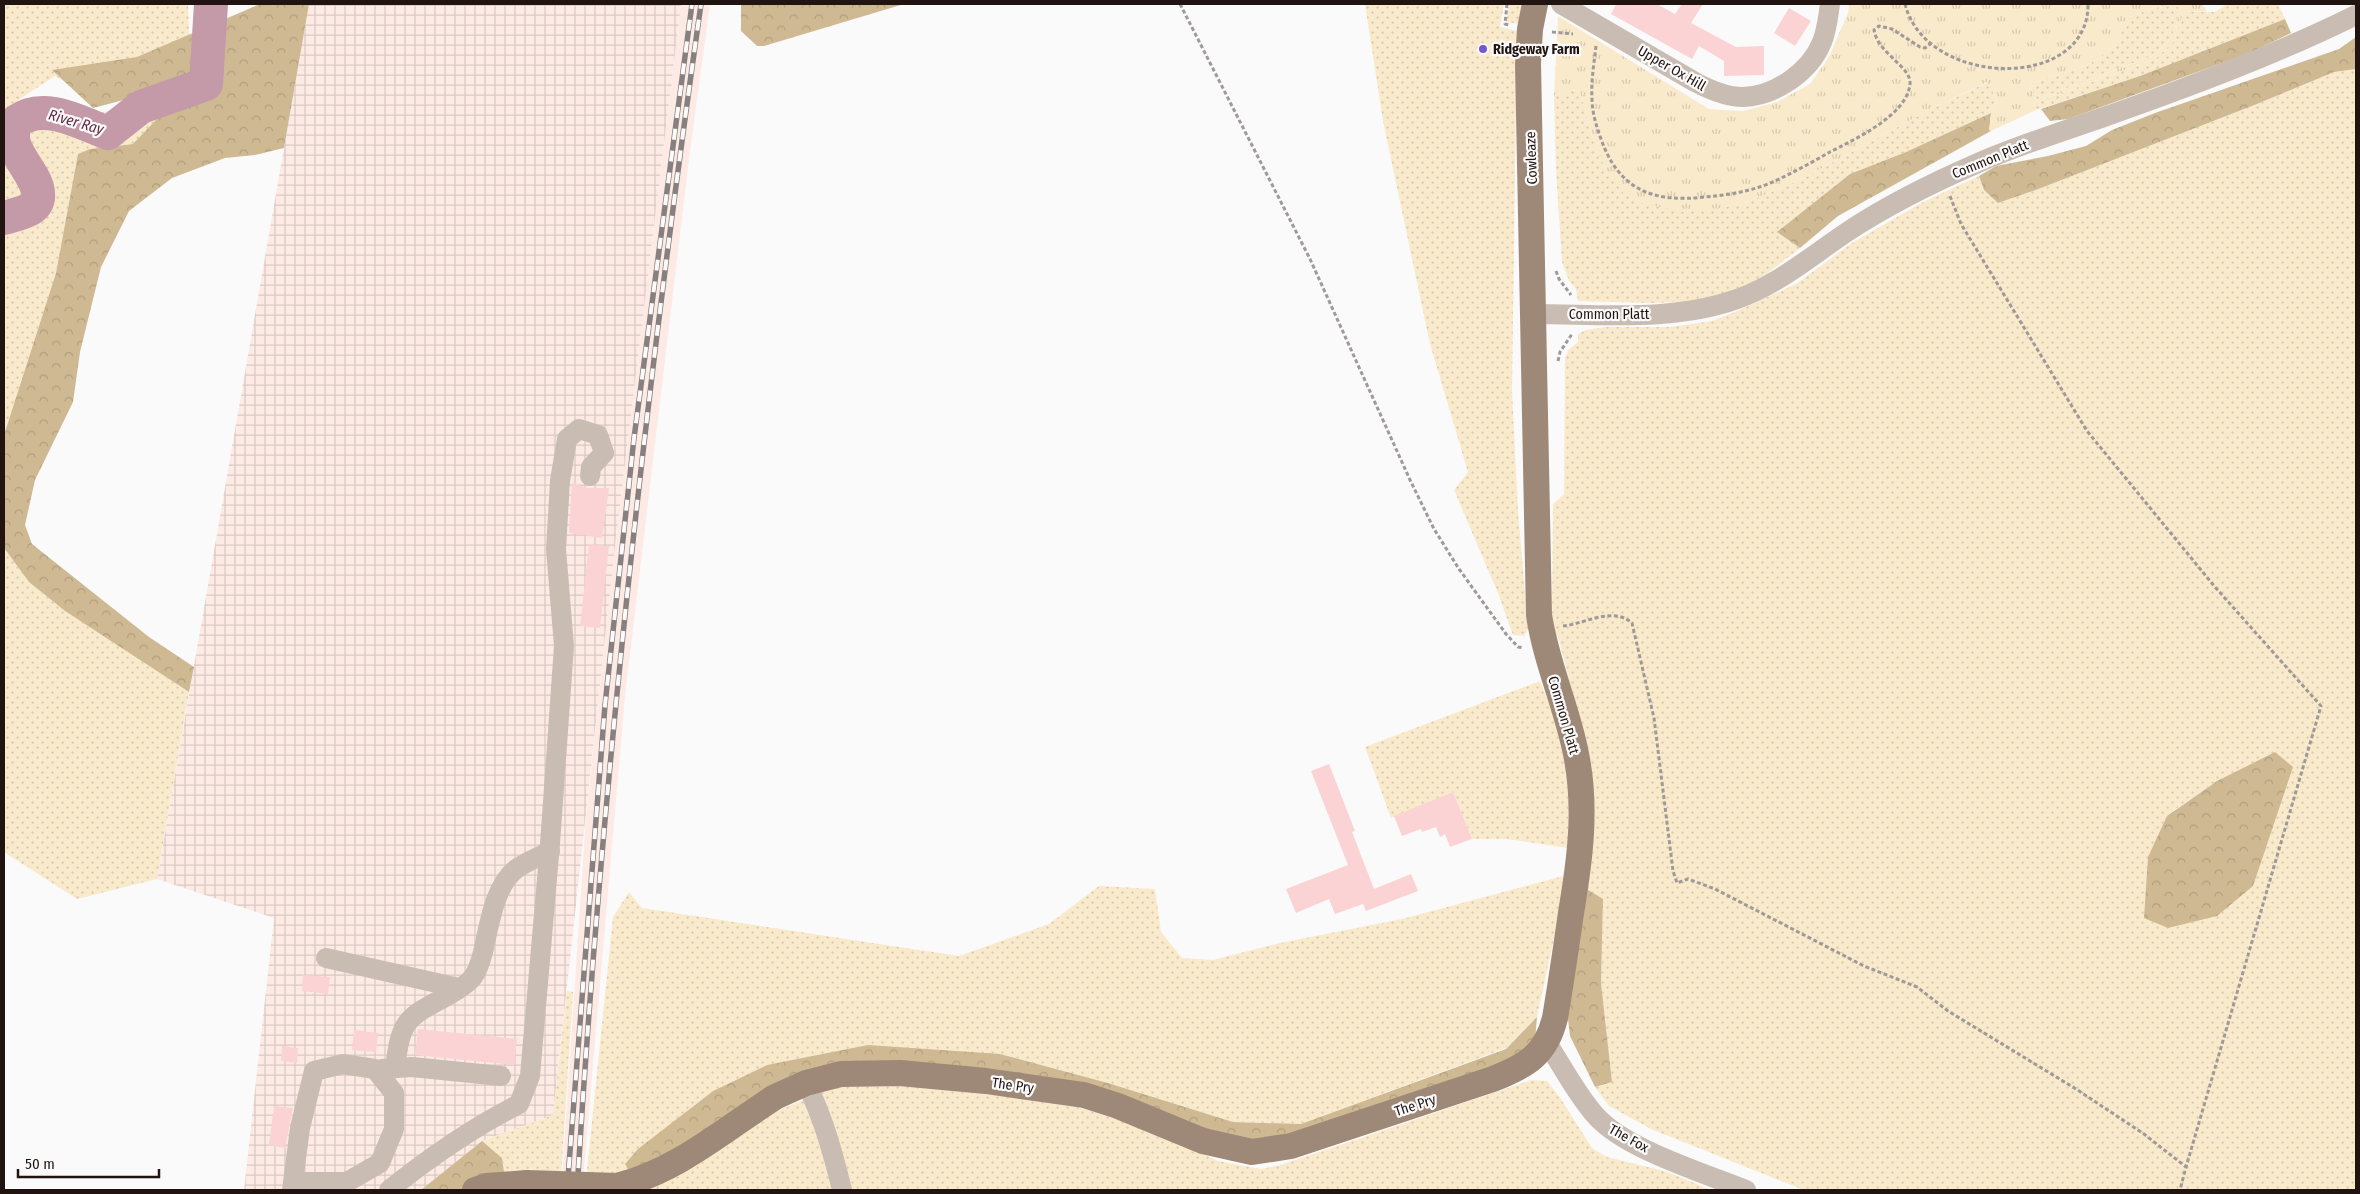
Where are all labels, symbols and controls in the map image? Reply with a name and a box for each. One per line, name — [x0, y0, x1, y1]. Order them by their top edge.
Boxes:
place label: Ridgeway Farm — [1493, 41, 1580, 58]
street label: Upper Ox Hill — [1635, 42, 1709, 95]
marker: Ridgeway Farm — [1477, 43, 1489, 55]
water label: River Ray — [46, 106, 107, 139]
street label: Cowleaze — [1522, 131, 1541, 185]
street label: Common Platt — [1950, 136, 2031, 182]
street label: Common Platt — [1569, 306, 1650, 323]
street label: Common Platt — [1544, 674, 1583, 757]
street label: The Pry — [991, 1074, 1036, 1097]
street label: The Pry — [1392, 1091, 1439, 1120]
street label: The Fox — [1606, 1121, 1652, 1157]
scale bar — [18, 1146, 159, 1178]
text: 50 m — [25, 1155, 55, 1173]

